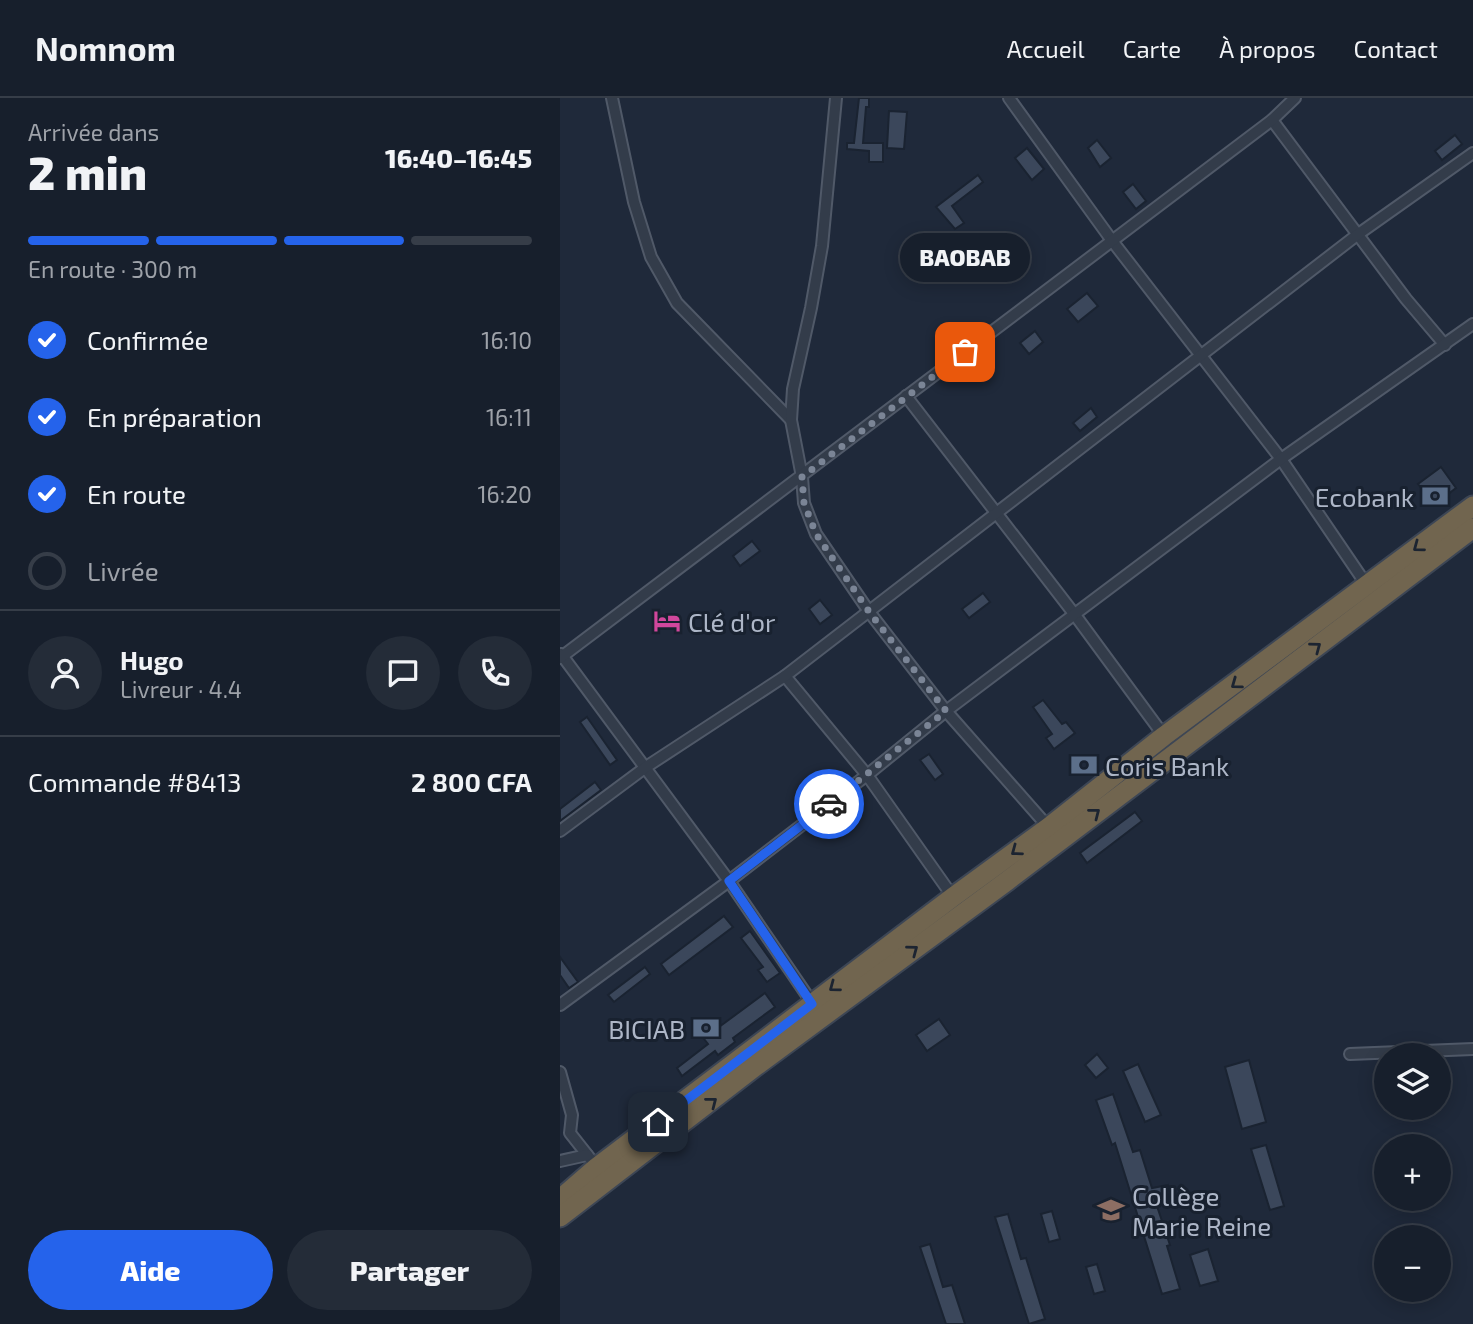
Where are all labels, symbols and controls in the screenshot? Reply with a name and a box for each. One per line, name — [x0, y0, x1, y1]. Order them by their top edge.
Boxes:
text: Nomnom — [35, 28, 176, 68]
text: Accueil — [1007, 34, 1085, 63]
text: Carte — [1123, 34, 1181, 63]
text: À propos — [1219, 34, 1316, 63]
text: Contact — [1354, 34, 1438, 63]
text: Arrivée dans — [28, 118, 159, 146]
text: 16:40–16:45 — [385, 142, 532, 173]
text: 2 min — [28, 144, 147, 199]
callout: BAOBAB — [900, 233, 1030, 282]
text: BAOBAB — [919, 243, 1011, 271]
text: En route · 300 m — [28, 255, 197, 283]
icon: check — [28, 321, 66, 359]
pin — [935, 322, 995, 382]
text: Confirmée — [87, 324, 209, 355]
text: 16:10 — [481, 326, 532, 354]
icon: bag — [946, 333, 984, 371]
icon: check — [28, 398, 66, 436]
text: En préparation — [87, 401, 262, 432]
text: 16:11 — [486, 403, 532, 431]
icon: check — [28, 475, 66, 513]
text: En route — [87, 478, 186, 509]
text: 16:20 — [477, 480, 532, 508]
place label: Ecobank — [1315, 481, 1414, 512]
bank icon: Ecobank — [1420, 481, 1450, 511]
one-way arrow — [1414, 539, 1426, 552]
text: Livrée — [87, 555, 159, 586]
hotel icon: Clé d'or — [652, 606, 682, 636]
place label: Clé d'or — [688, 606, 775, 637]
button: person — [28, 636, 102, 710]
button: chat — [366, 636, 440, 710]
button: phone — [458, 636, 532, 710]
one-way arrow — [1308, 643, 1321, 656]
text: Hugo — [120, 644, 184, 675]
text: Livreur · 4.4 — [120, 675, 242, 703]
one-way arrow — [1231, 676, 1244, 688]
bank icon: Coris Bank — [1069, 750, 1099, 780]
place label: Coris Bank — [1105, 750, 1229, 781]
text: Commande #8413 — [28, 766, 242, 797]
text: 2 800 CFA — [411, 766, 532, 797]
courier — [794, 769, 864, 839]
icon: car — [810, 785, 848, 823]
one-way arrow — [1087, 808, 1099, 821]
one-way arrow — [1011, 843, 1024, 855]
one-way arrow — [905, 945, 918, 958]
one-way arrow — [829, 979, 842, 992]
place label: BICIAB — [608, 1013, 685, 1044]
bank icon: BICIAB — [691, 1013, 721, 1043]
map controls — [1374, 1043, 1451, 1302]
button: layers — [1374, 1043, 1451, 1120]
pin — [628, 1092, 688, 1152]
one-way arrow — [704, 1097, 717, 1110]
icon: home — [639, 1103, 677, 1141]
button: + — [1374, 1134, 1451, 1211]
place label: Collège Marie Reine — [1132, 1180, 1271, 1241]
school or university icon: Collège Marie Reine — [1096, 1195, 1126, 1225]
button: − — [1374, 1225, 1451, 1302]
button: Aide — [28, 1230, 273, 1310]
button: Partager — [287, 1230, 532, 1310]

